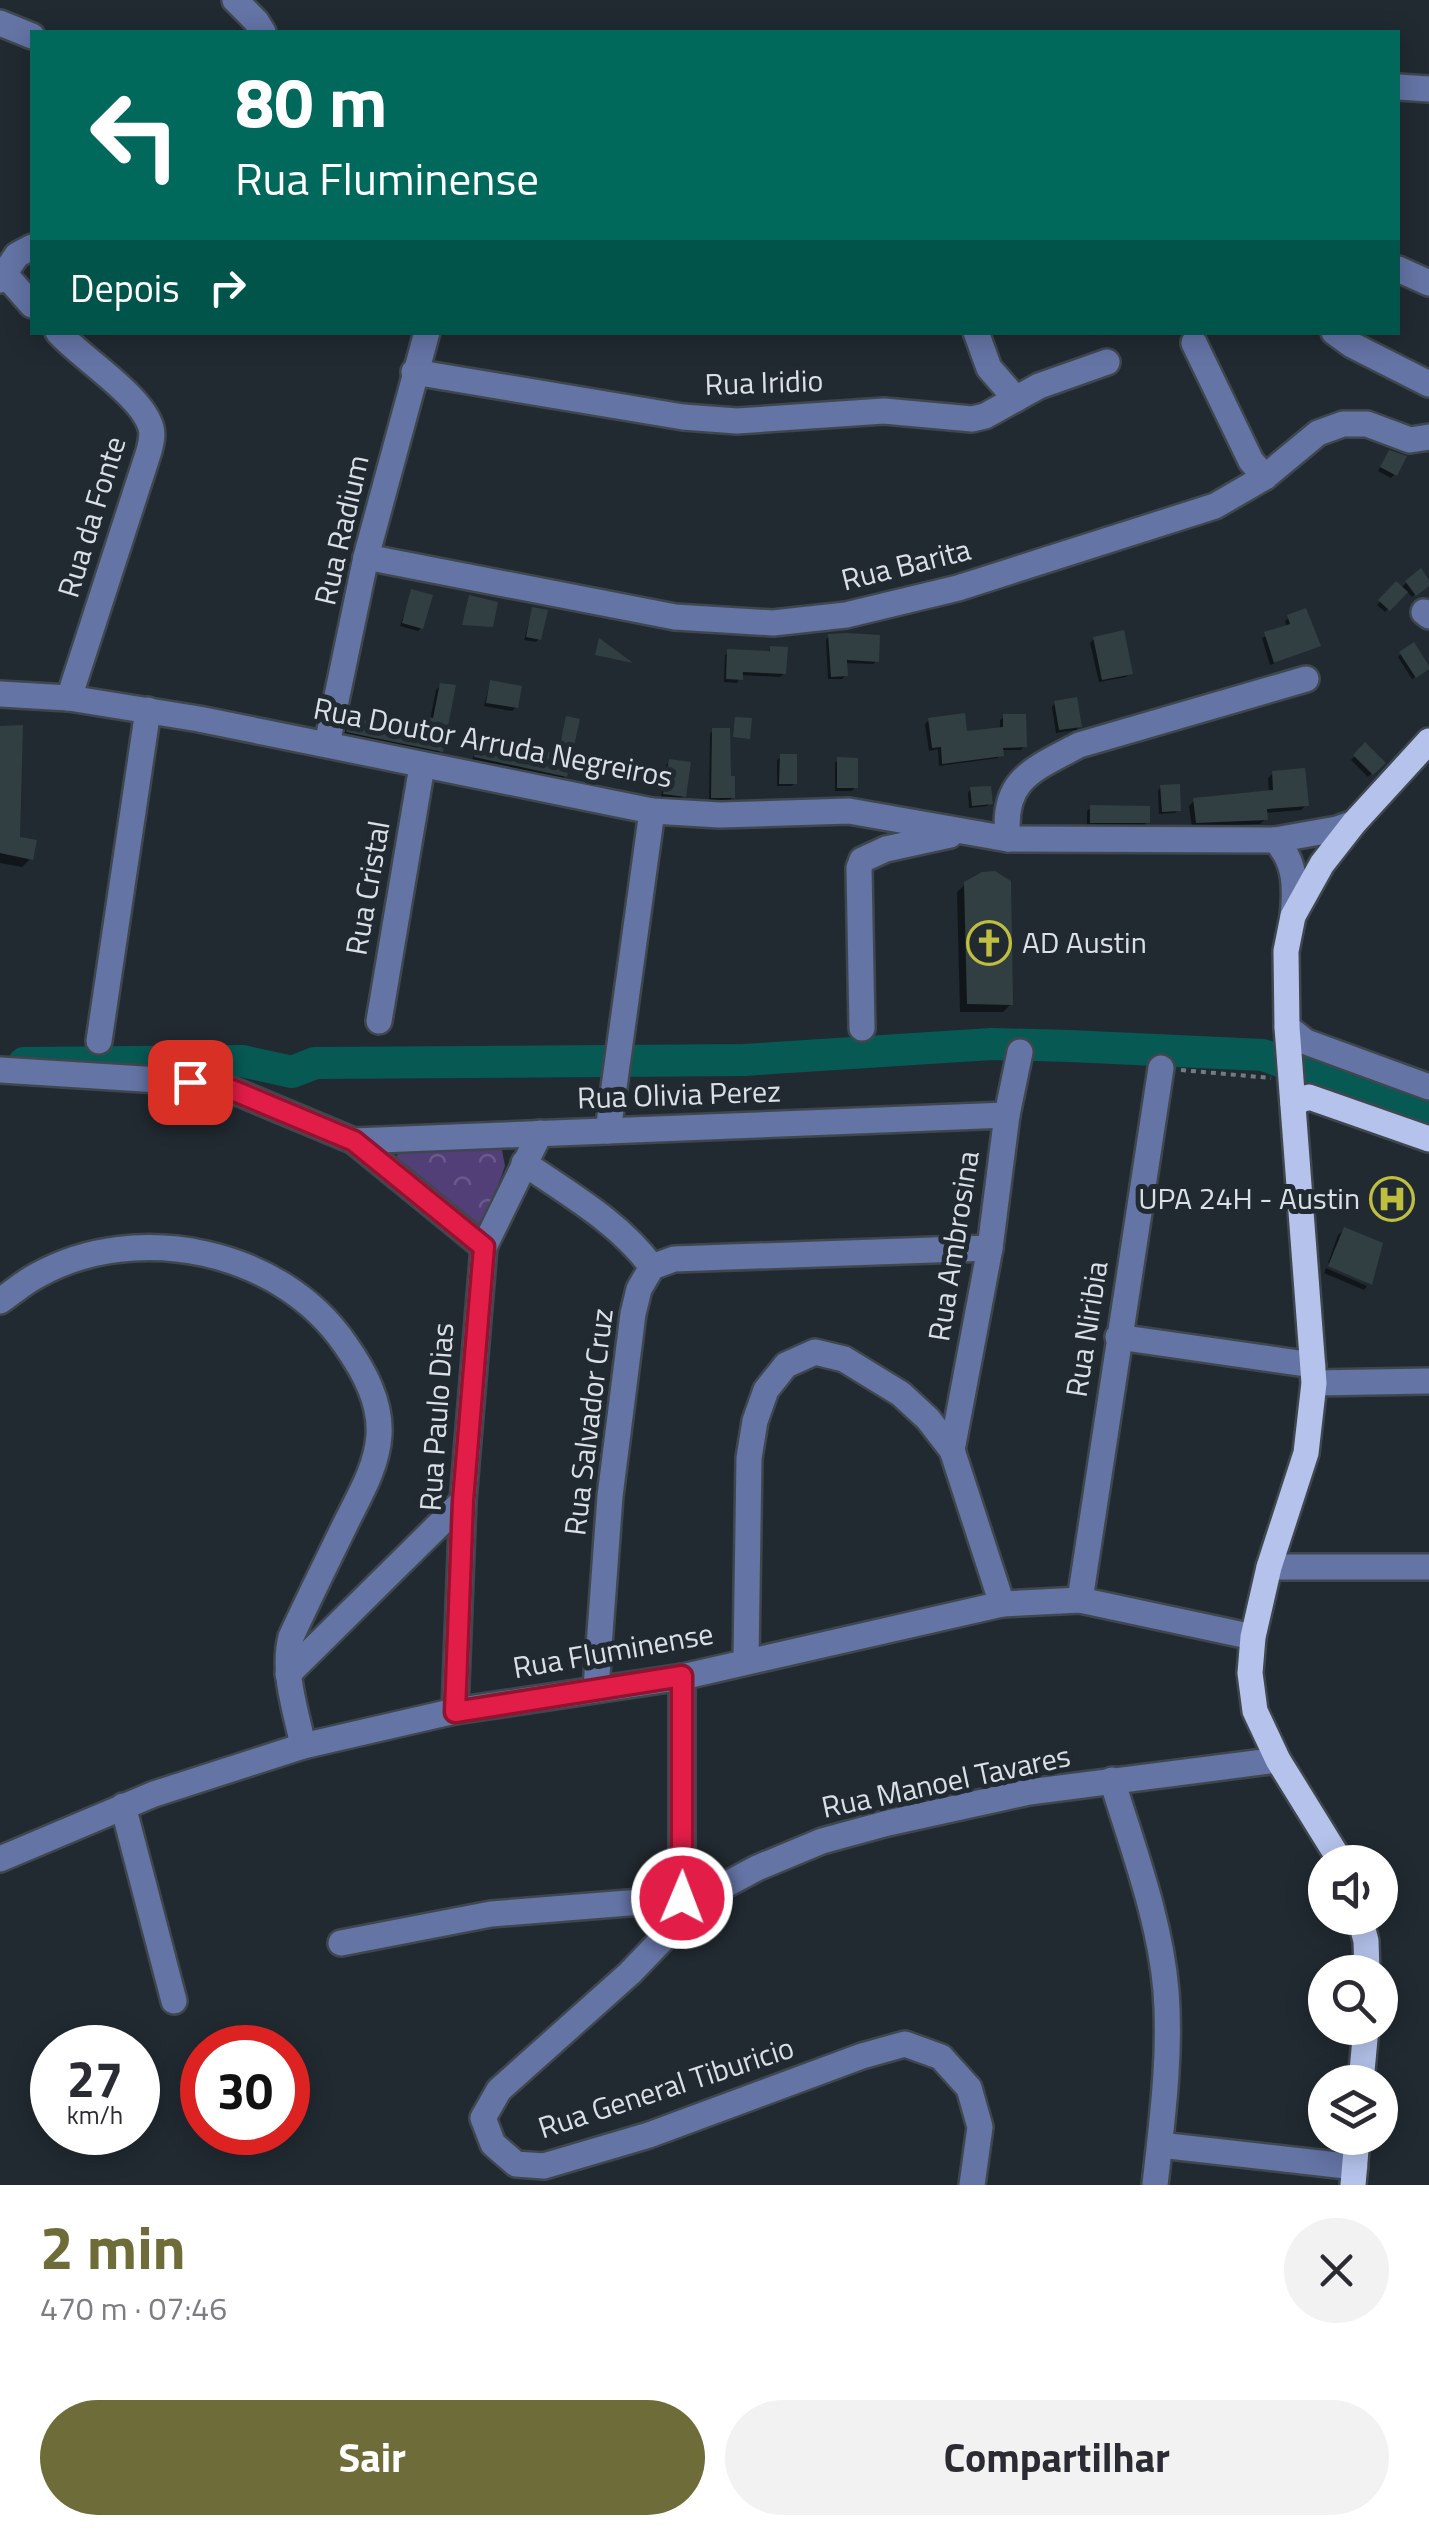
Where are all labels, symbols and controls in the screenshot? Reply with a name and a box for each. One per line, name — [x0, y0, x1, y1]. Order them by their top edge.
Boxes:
text: 80 m — [235, 48, 388, 154]
icon: left — [70, 70, 200, 200]
text: Rua Fluminense — [235, 144, 539, 212]
text: Depois — [70, 259, 180, 317]
icon: right — [200, 260, 255, 315]
street label: Rua Iridio — [704, 357, 824, 407]
street label: Rua da Fonte — [45, 430, 137, 603]
street label: Rua Radium — [301, 450, 381, 609]
street label: Rua Barita — [836, 526, 975, 602]
street label: Rua Doutor Arruda Negreiros — [310, 685, 677, 799]
street label: Rua Cristal — [333, 817, 401, 959]
place label: AD Austin — [1022, 919, 1147, 965]
church icon: AD Austin — [966, 920, 1012, 966]
pin — [148, 1040, 233, 1125]
icon: arrive — [163, 1055, 218, 1110]
street label: Rua Olivia Perez — [576, 1067, 782, 1121]
street label: Rua Ambrosina — [915, 1147, 991, 1344]
place label: UPA 24H - Austin — [1138, 1175, 1360, 1221]
hospital icon: UPA 24H - Austin — [1369, 1176, 1415, 1222]
street label: Rua Niribia — [1053, 1258, 1119, 1400]
street label: Rua Salvador Cruz — [551, 1306, 625, 1538]
street label: Rua Paulo Dias — [406, 1321, 466, 1513]
street label: Rua Fluminense — [509, 1610, 717, 1690]
street label: Rua Manoel Tavares — [817, 1732, 1074, 1830]
map controls — [1308, 1845, 1398, 2155]
button: sound — [1308, 1845, 1398, 1935]
position arrow — [630, 1846, 734, 1950]
button: search — [1308, 1955, 1398, 2045]
street label: Rua General Tiburicio — [532, 2024, 799, 2150]
speed limit sign: 30 — [180, 2025, 310, 2155]
text: 27 — [67, 2040, 123, 2116]
button: layers — [1308, 2065, 1398, 2155]
text: km/h — [67, 2096, 123, 2134]
text: 2 min — [40, 2201, 186, 2292]
button: close — [1284, 2218, 1389, 2323]
text: 470 m · 07:46 — [40, 2284, 227, 2332]
button: Sair — [40, 2400, 705, 2515]
button: Compartilhar — [725, 2400, 1389, 2515]

